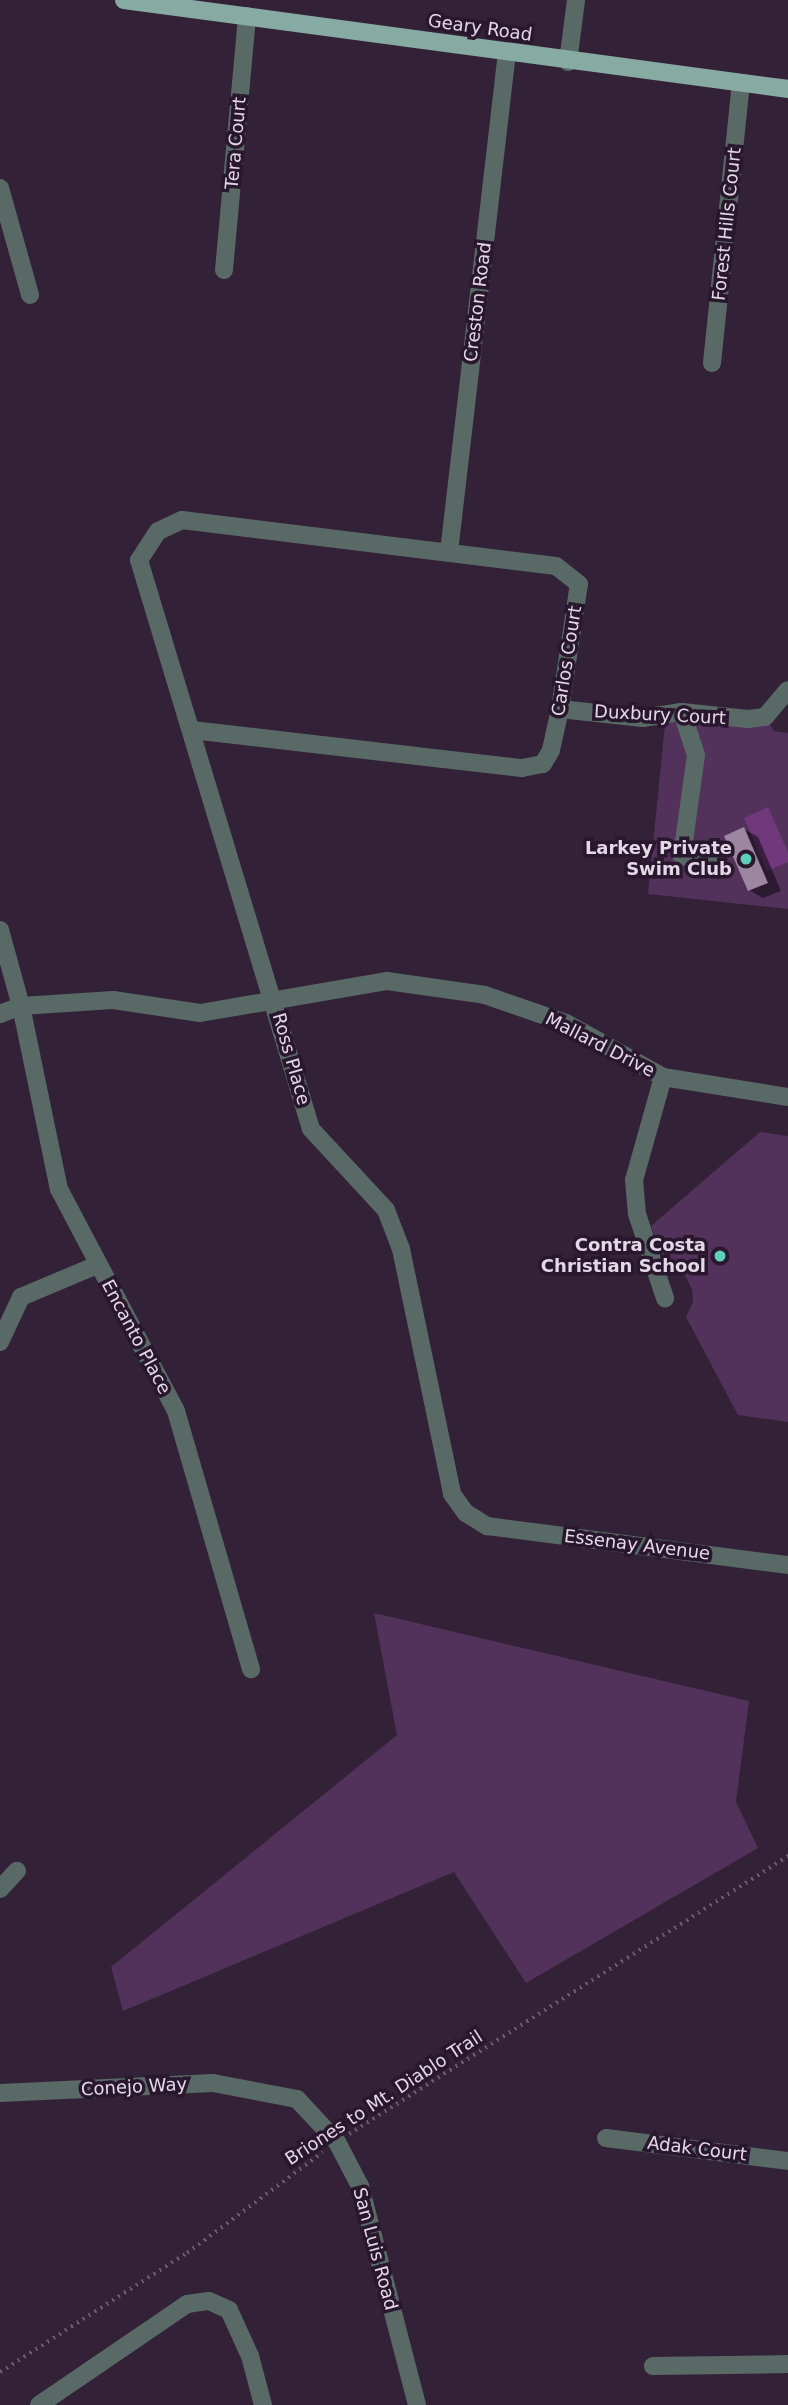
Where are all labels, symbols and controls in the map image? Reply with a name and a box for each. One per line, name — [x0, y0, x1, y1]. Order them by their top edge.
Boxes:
street label: Geary Road — [427, 10, 533, 46]
street label: Tera Court — [221, 96, 251, 190]
street label: Forest Hills Court — [708, 146, 746, 302]
street label: Creston Road — [460, 241, 496, 363]
street label: Carlos Court — [548, 604, 586, 718]
street label: Duxbury Court — [594, 701, 726, 729]
place label: Larkey Private Swim Club — [585, 838, 732, 880]
marker: Larkey Private Swim Club — [738, 851, 754, 867]
street label: Mallard Drive — [542, 1008, 658, 1082]
street label: Ross Place — [268, 1010, 314, 1108]
place label: Contra Costa Christian School — [541, 1235, 706, 1278]
marker: Contra Costa Christian School — [712, 1248, 728, 1264]
street label: Encanto Place — [97, 1276, 175, 1398]
street label: Essenay Avenue — [563, 1525, 711, 1565]
street label: Briones to Mt. Diablo Trail — [281, 2026, 487, 2170]
street label: Conejo Way — [80, 2073, 188, 2101]
street label: Adak Court — [646, 2132, 748, 2166]
street label: San Luis Road — [348, 2185, 402, 2313]

